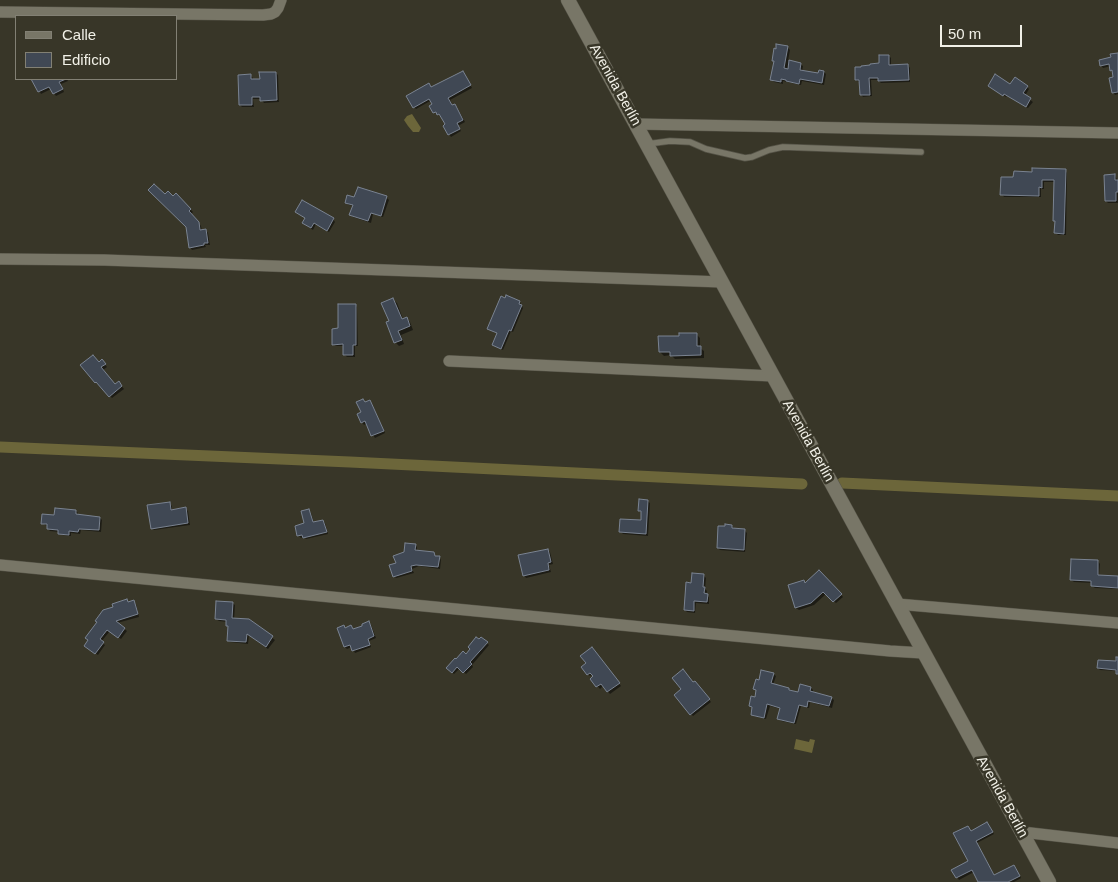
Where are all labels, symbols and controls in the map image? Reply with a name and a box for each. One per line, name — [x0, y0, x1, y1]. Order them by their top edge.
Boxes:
legend — [15, 15, 178, 80]
scale bar — [943, 15, 1026, 47]
text: 50 m — [948, 25, 981, 42]
text: Calle — [62, 26, 96, 43]
street label: Avenida Berlín — [586, 41, 644, 129]
text: Edificio — [62, 51, 110, 68]
street label: Avenida Berlín — [779, 397, 837, 485]
street label: Avenida Berlín — [973, 753, 1031, 841]

